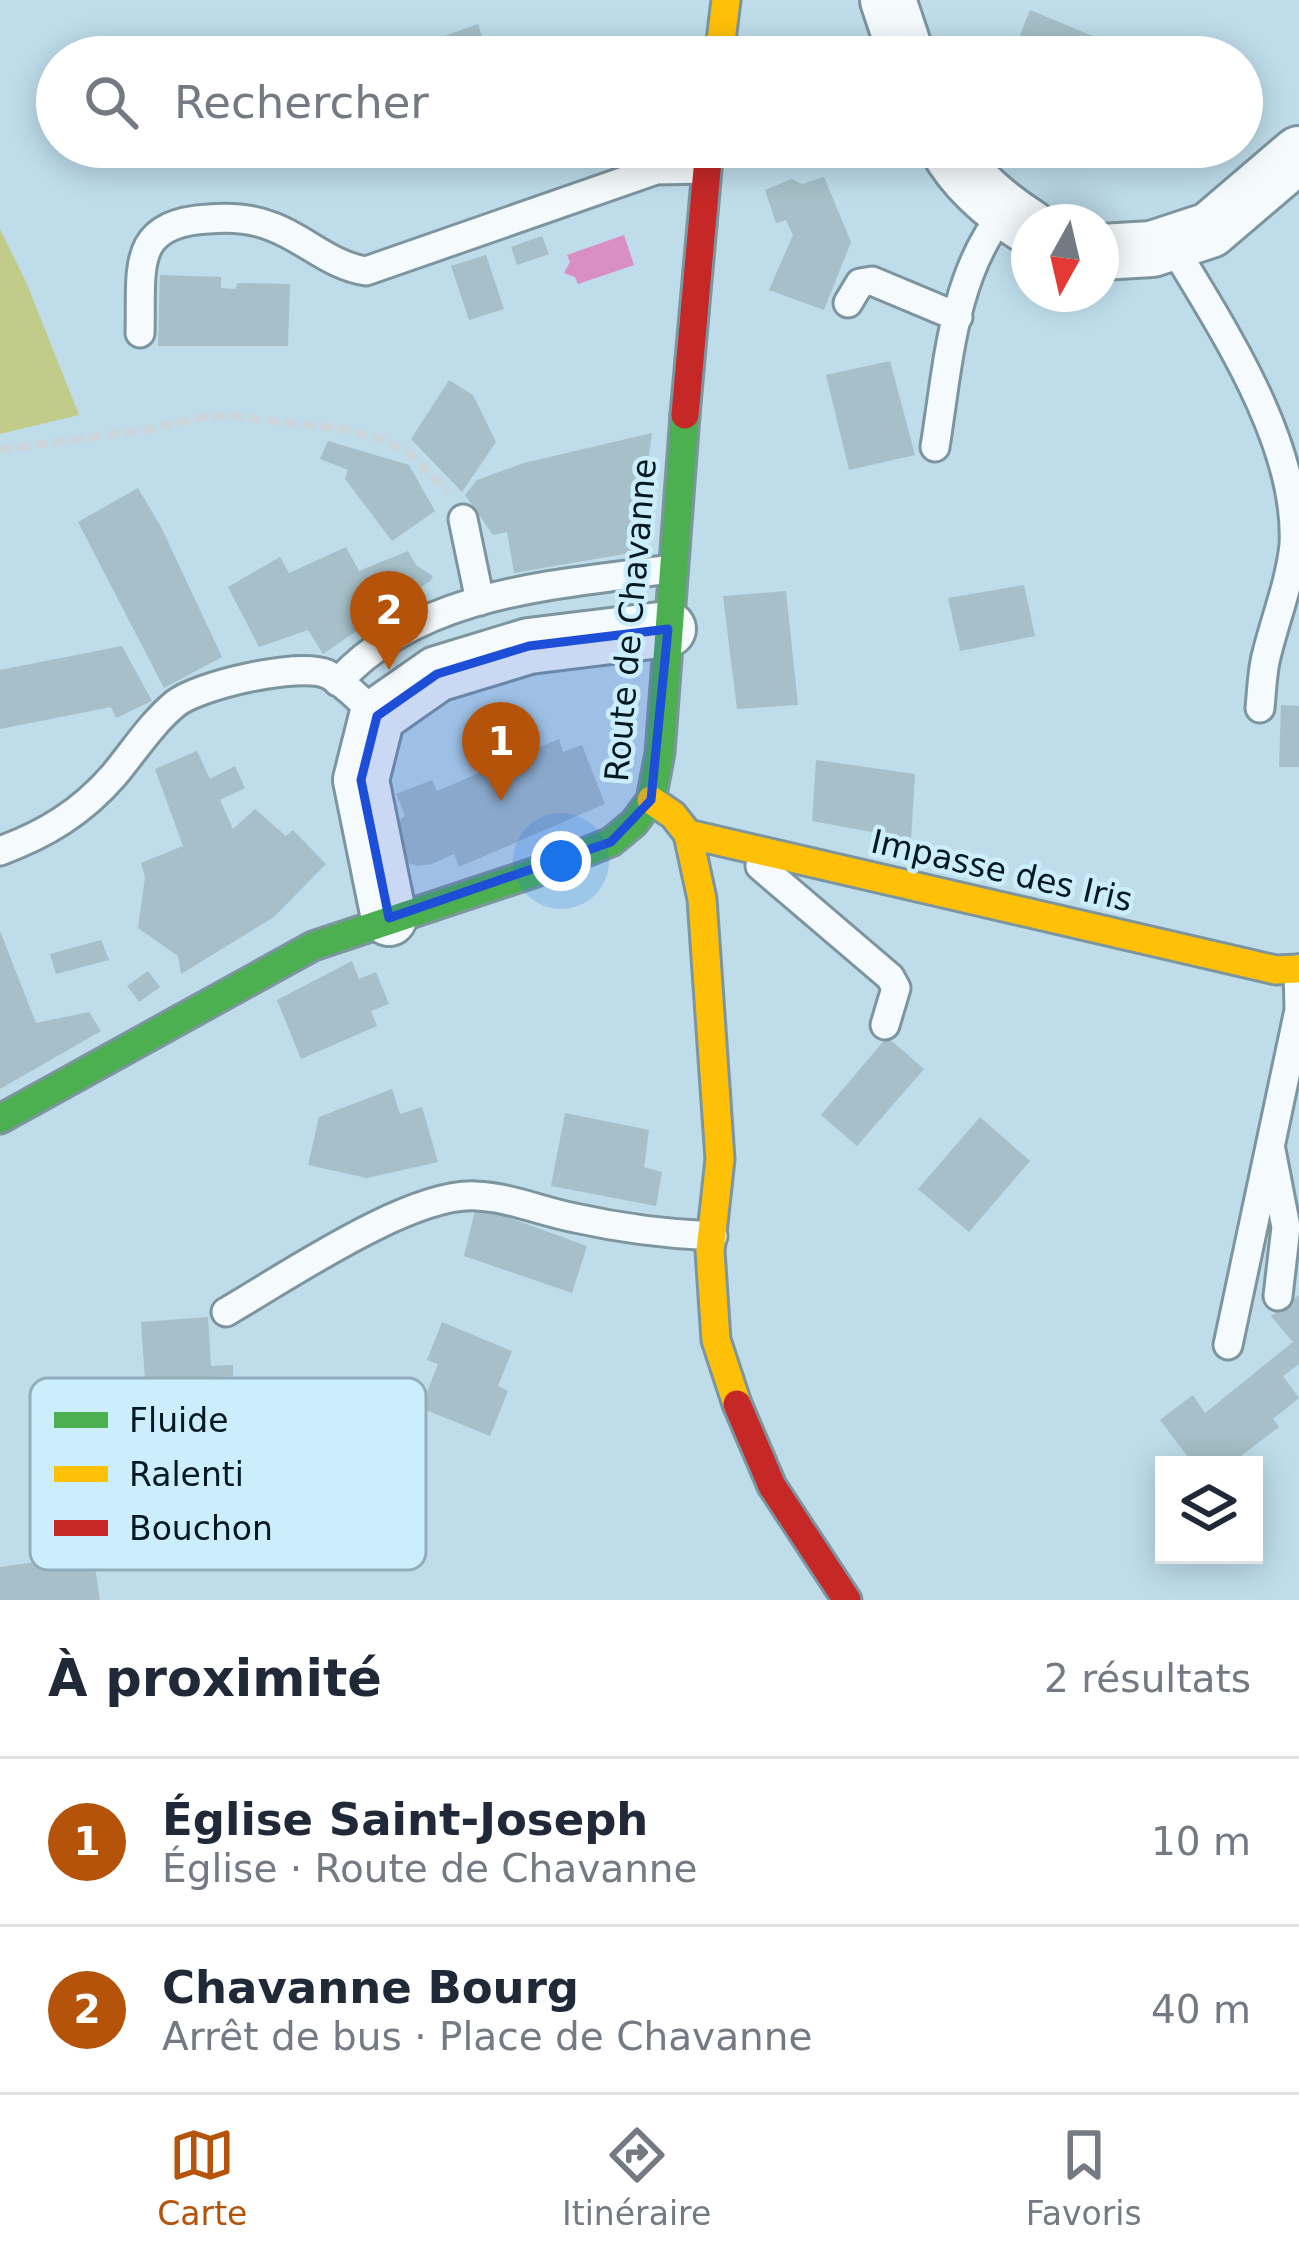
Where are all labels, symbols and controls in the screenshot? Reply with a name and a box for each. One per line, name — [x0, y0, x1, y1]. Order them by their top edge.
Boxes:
search box — [36, 36, 1263, 168]
icon: search — [78, 69, 144, 135]
text: Rechercher — [174, 76, 429, 129]
north arrow — [1011, 204, 1119, 312]
street label: Route de Chavanne — [597, 457, 664, 783]
pin: 2 — [350, 571, 428, 670]
pin: 1 — [462, 702, 540, 801]
street label: Impasse des Iris — [868, 821, 1136, 919]
your location — [531, 831, 591, 891]
legend — [30, 1378, 426, 1570]
text: Fluide — [129, 1401, 228, 1440]
text: Ralenti — [129, 1455, 244, 1494]
map controls — [1155, 1456, 1263, 1564]
button: layers — [1155, 1456, 1263, 1564]
text: Bouchon — [129, 1509, 273, 1548]
text: À proximité — [48, 1649, 382, 1708]
text: 2 résultats — [1044, 1656, 1251, 1701]
text: Église Saint-Joseph — [162, 1793, 648, 1846]
text: 1 — [73, 1819, 101, 1864]
text: 10 m — [1151, 1819, 1251, 1864]
text: Église · Route de Chavanne — [162, 1846, 698, 1891]
text: Chavanne Bourg — [162, 1961, 579, 2014]
text: 2 — [73, 1987, 101, 2032]
text: 40 m — [1151, 1987, 1251, 2032]
text: Arrêt de bus · Place de Chavanne — [162, 2014, 813, 2059]
tab: Carte — [157, 2122, 247, 2233]
tab: Itinéraire — [562, 2122, 711, 2233]
tab: Favoris — [1026, 2122, 1142, 2233]

